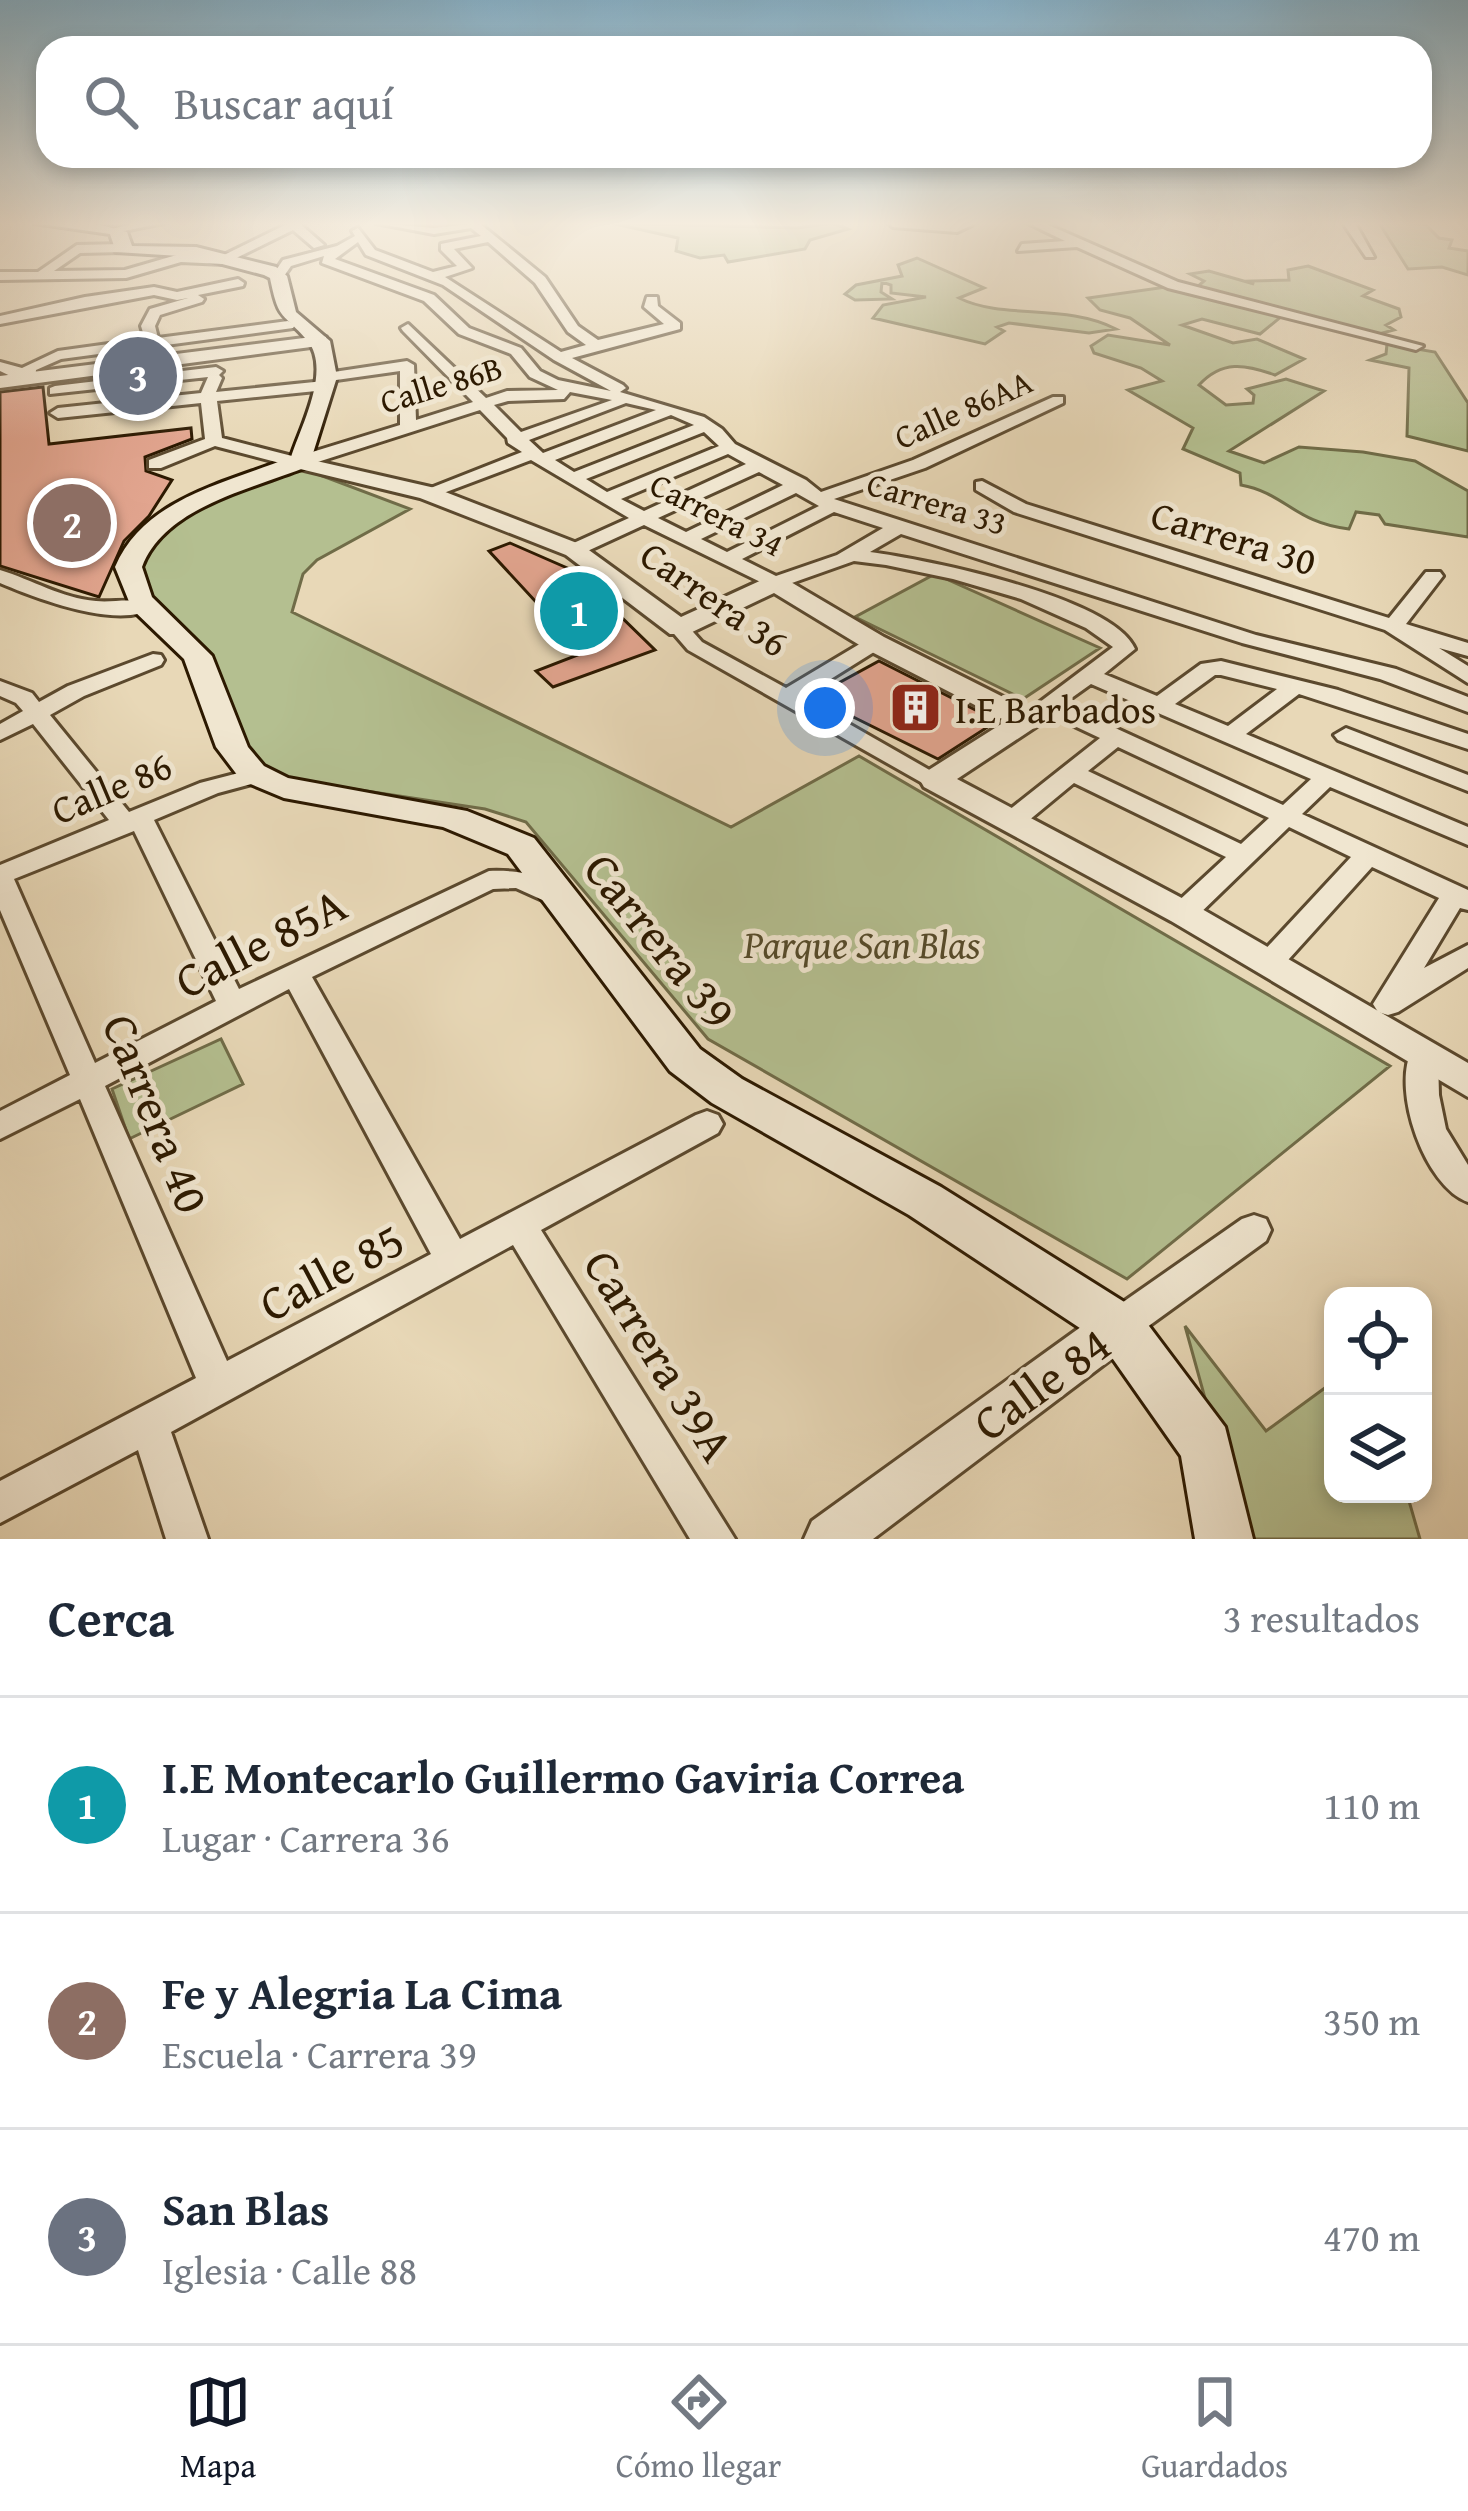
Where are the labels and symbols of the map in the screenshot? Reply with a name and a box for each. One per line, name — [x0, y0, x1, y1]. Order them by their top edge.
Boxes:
pin: 3 — [99, 331, 177, 421]
street label: Calle 86B — [374, 343, 508, 425]
street label: Calle 86AA — [886, 357, 1040, 461]
street label: Carrera 33 — [861, 459, 1013, 547]
street label: Carrera 34 — [642, 460, 792, 568]
pin: 2 — [33, 478, 111, 568]
street label: Carrera 30 — [1145, 485, 1323, 589]
street label: Carrera 36 — [629, 526, 801, 670]
pin: 1 — [540, 566, 618, 656]
your location — [795, 678, 855, 738]
building icon: I.E Barbados — [888, 680, 944, 736]
place label: I.E Barbados — [955, 680, 1156, 737]
street label: Calle 86 — [42, 736, 180, 838]
street label: Carrera 39 — [568, 836, 754, 1044]
street label: Calle 85A — [162, 869, 358, 1015]
park label: Parque San Blas — [743, 915, 980, 972]
street label: Carrera 40 — [85, 1003, 229, 1223]
street label: Calle 85 — [246, 1203, 416, 1339]
street label: Carrera 39A — [567, 1235, 753, 1475]
street label: Calle 84 — [957, 1309, 1125, 1457]

